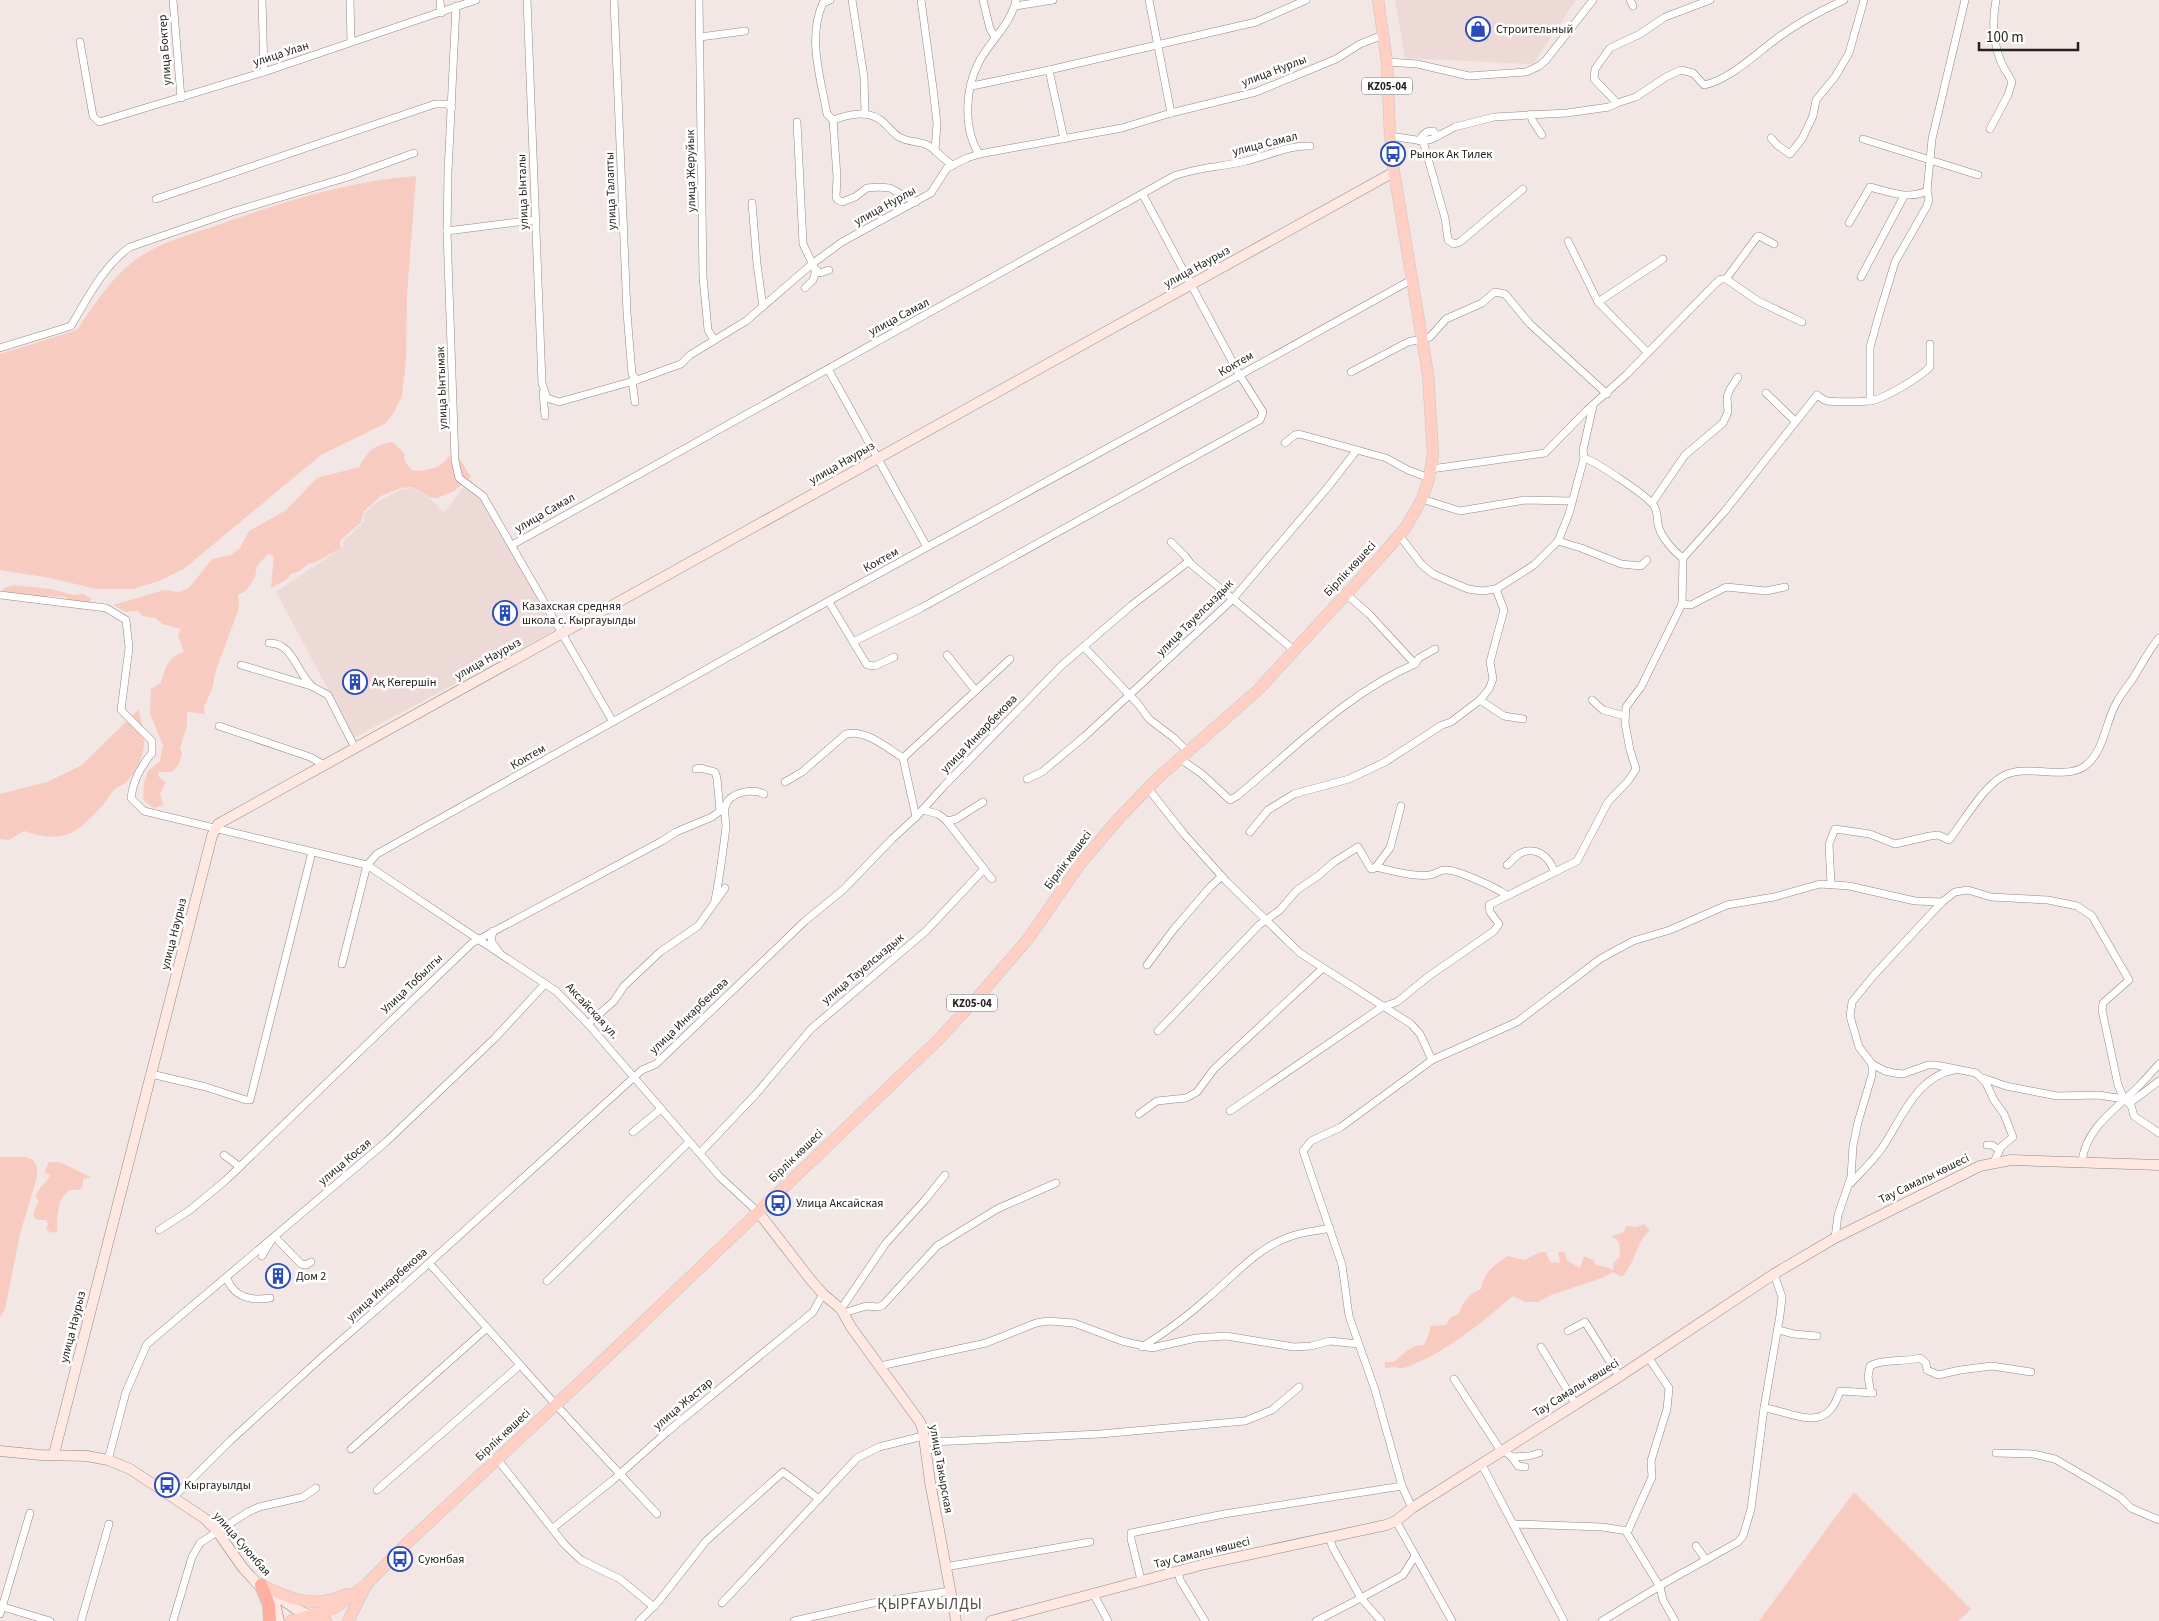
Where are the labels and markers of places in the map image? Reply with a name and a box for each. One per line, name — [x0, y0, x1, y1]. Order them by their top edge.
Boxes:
shop icon: Строительный — [1465, 16, 1491, 42]
place label: Строительный — [1496, 21, 1573, 38]
bus stop icon: Рынок Ак Тилек — [1380, 141, 1406, 167]
place label: Рынок Ак Тилек — [1410, 146, 1492, 163]
place label: Казахская средняя школа с. Кыргауылды — [522, 598, 636, 629]
building icon: Казахская средняя школа с. Кыргауылды — [492, 600, 518, 626]
building icon: Ақ Көгершін — [342, 669, 368, 695]
place label: Ақ Көгершін — [372, 674, 436, 691]
bus stop icon: Улица Аксайская — [765, 1190, 791, 1216]
place label: Улица Аксайская — [796, 1195, 884, 1212]
building icon: Дом 2 — [265, 1263, 291, 1289]
place label: Дом 2 — [296, 1268, 326, 1285]
bus stop icon: Кыргауылды — [154, 1472, 180, 1498]
place label: Кыргауылды — [184, 1477, 251, 1494]
bus stop icon: Суюнбая — [387, 1546, 413, 1572]
place label: Суюнбая — [418, 1551, 465, 1568]

